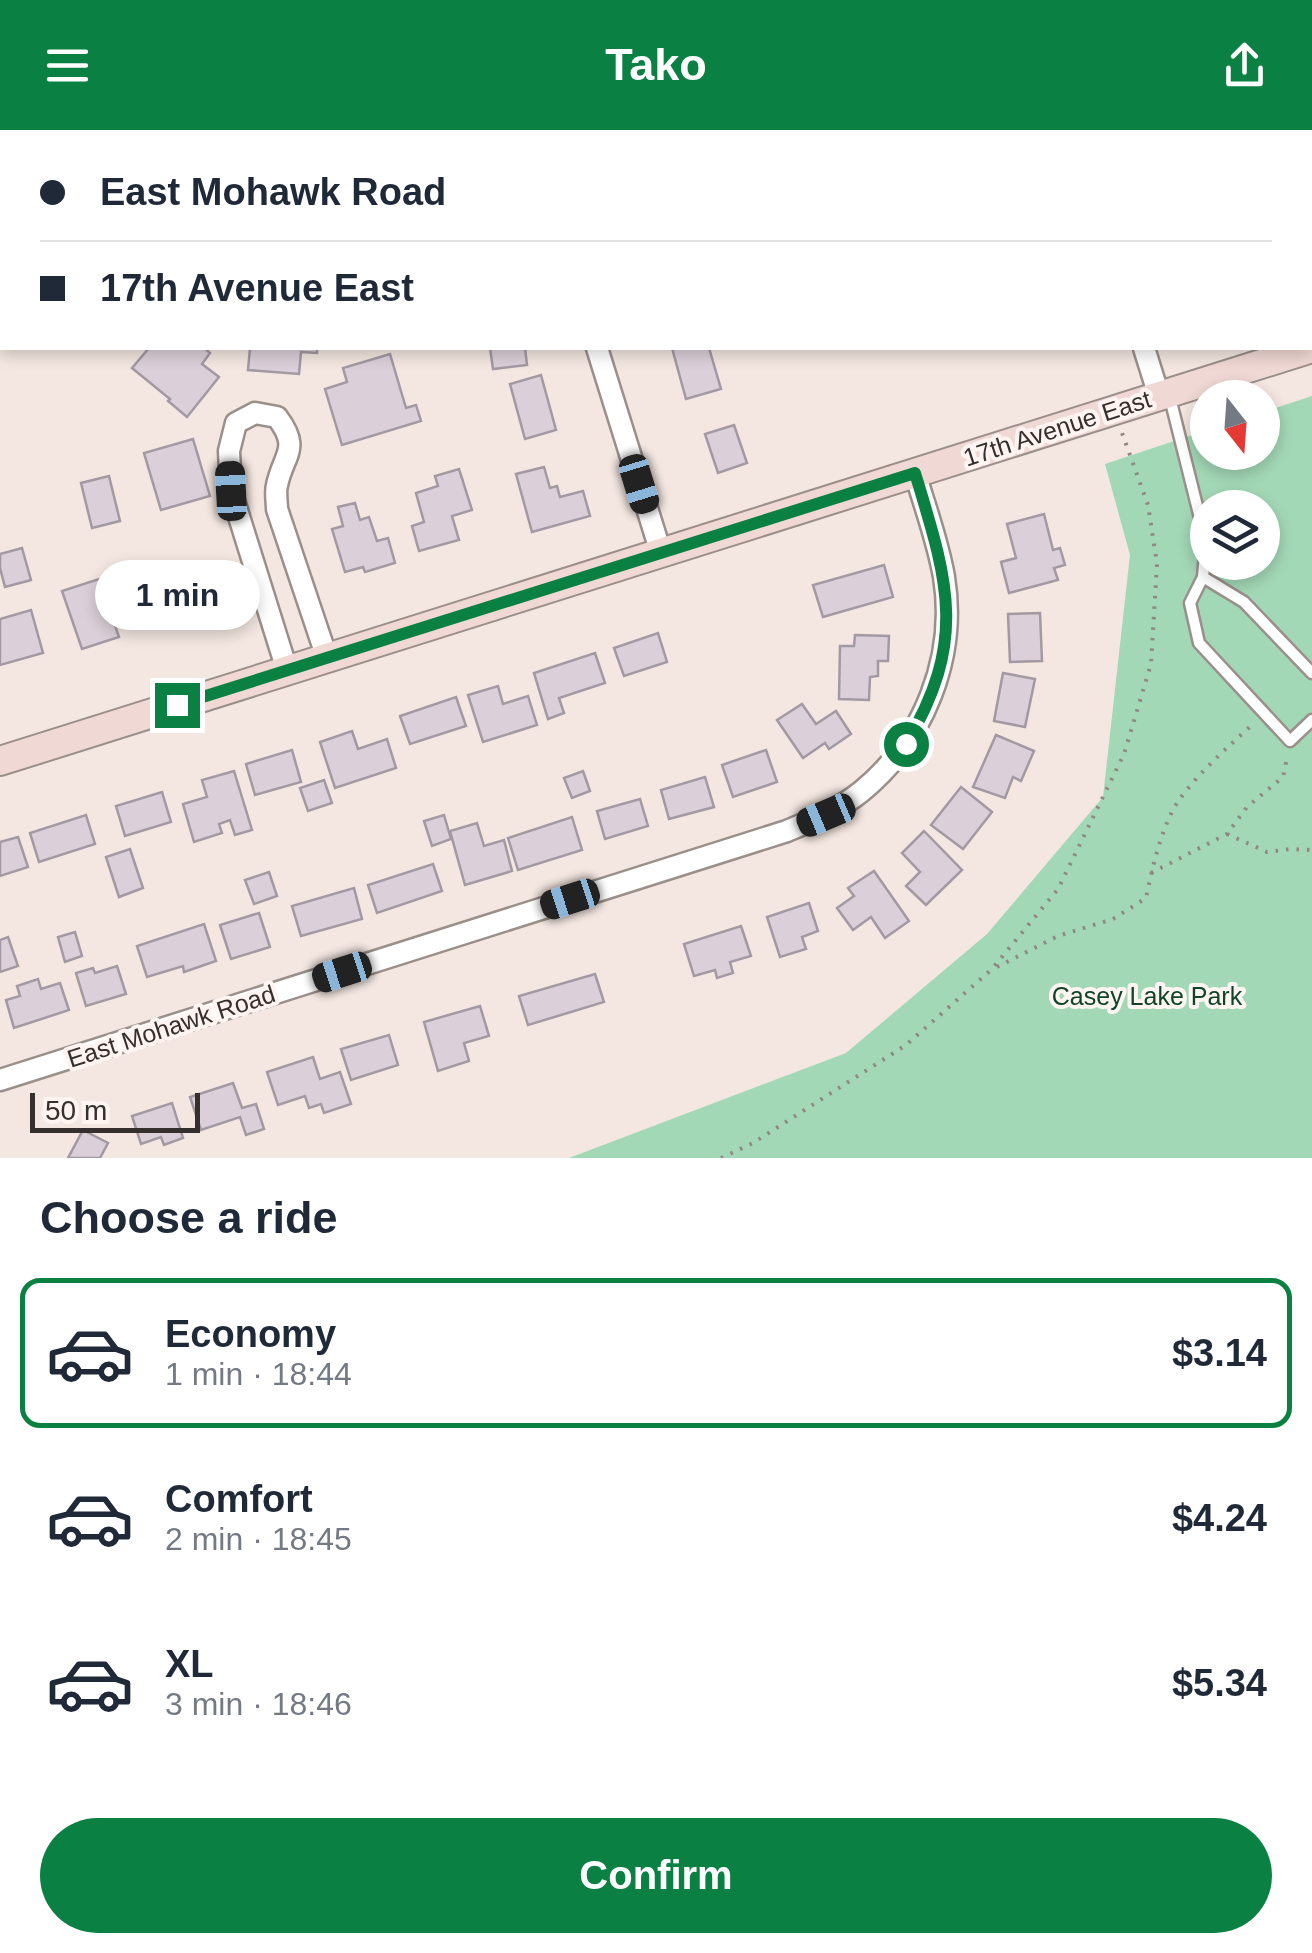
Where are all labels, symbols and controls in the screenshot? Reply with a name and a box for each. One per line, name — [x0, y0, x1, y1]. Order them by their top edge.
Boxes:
icon: menu — [40, 38, 95, 93]
icon: share — [1217, 38, 1272, 93]
text: Tako — [605, 39, 707, 90]
text: East Mohawk Road — [100, 171, 446, 213]
text: 17th Avenue East — [100, 267, 414, 309]
north arrow — [1190, 380, 1280, 470]
map controls — [1190, 380, 1280, 580]
street label: 17th Avenue East — [960, 384, 1154, 472]
car — [616, 451, 662, 517]
car — [214, 460, 248, 522]
button: layers — [1190, 490, 1280, 580]
callout: 1 min — [94, 560, 260, 630]
text: 1 min — [136, 577, 219, 613]
route end — [155, 683, 200, 728]
route start — [884, 722, 929, 767]
car — [793, 789, 859, 841]
car — [537, 875, 603, 923]
car — [309, 948, 375, 996]
street label: East Mohawk Road — [64, 979, 278, 1073]
park label: Casey Lake Park — [1052, 982, 1243, 1010]
scale bar — [30, 1088, 200, 1133]
text: 50 m — [45, 1095, 107, 1126]
text: Choose a ride — [40, 1192, 338, 1243]
icon: car — [45, 1308, 135, 1398]
text: Economy — [165, 1313, 336, 1355]
text: $3.14 — [1172, 1332, 1267, 1374]
text: 1 min · 18:44 — [165, 1356, 352, 1392]
icon: car — [45, 1473, 135, 1563]
text: Comfort — [165, 1478, 313, 1520]
text: $4.24 — [1172, 1497, 1267, 1539]
text: 2 min · 18:45 — [165, 1521, 352, 1557]
icon: car — [45, 1638, 135, 1728]
text: XL — [165, 1643, 214, 1685]
text: $5.34 — [1172, 1662, 1267, 1704]
text: 3 min · 18:46 — [165, 1686, 352, 1722]
button: Confirm — [40, 1818, 1272, 1933]

